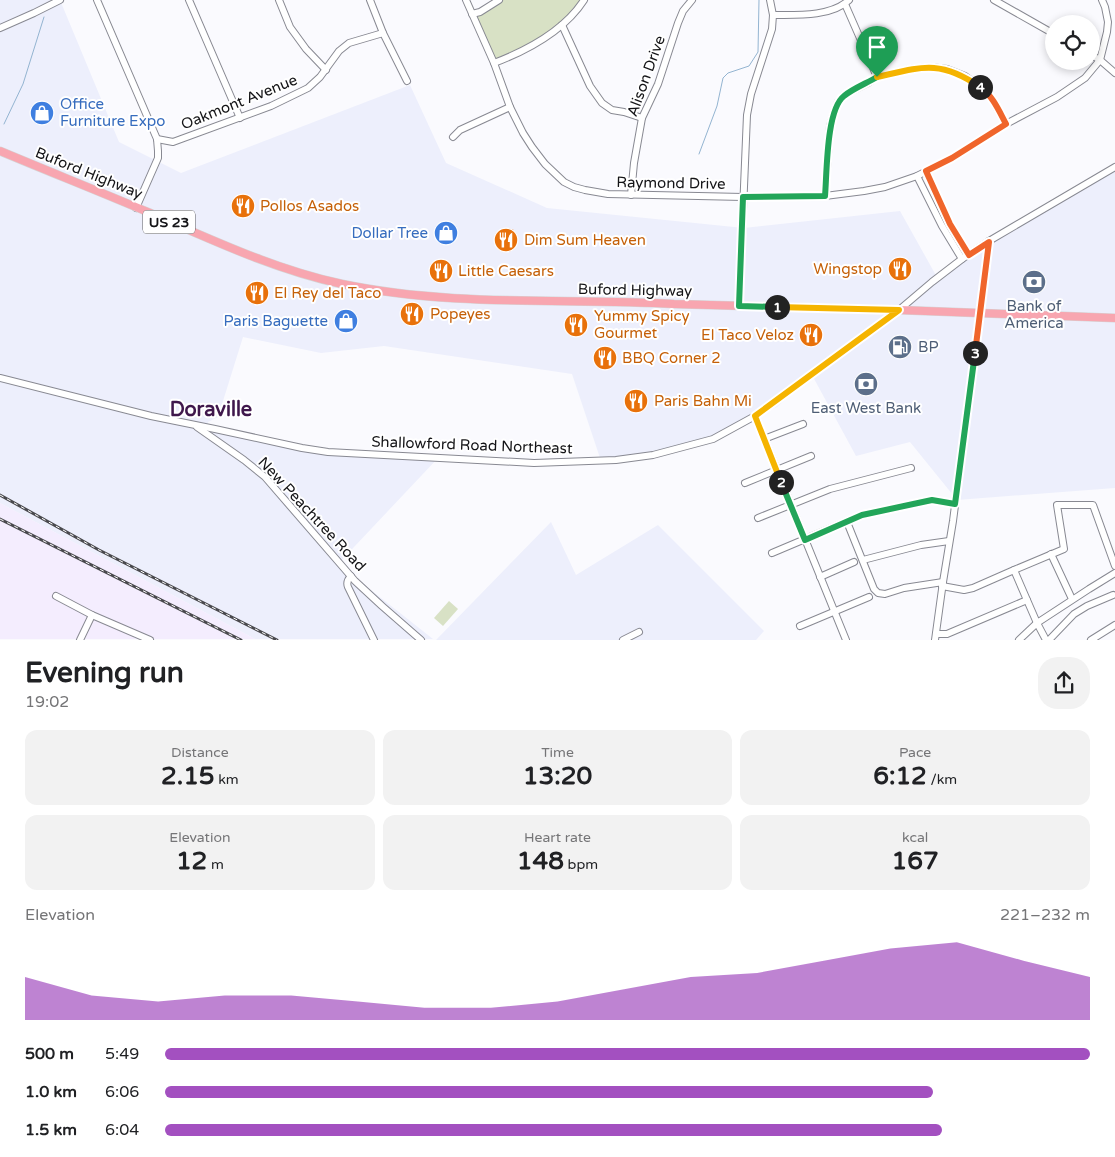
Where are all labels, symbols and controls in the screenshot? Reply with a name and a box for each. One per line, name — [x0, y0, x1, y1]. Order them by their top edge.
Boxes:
map controls — [1045, 15, 1100, 70]
button: locate — [1045, 15, 1100, 70]
pin — [856, 26, 898, 77]
street label: Alison Drive — [623, 33, 669, 119]
icon: arrive — [863, 33, 891, 61]
street label: Oakmont Avenue — [178, 70, 300, 134]
pin: 4 — [968, 74, 992, 100]
text: 4 — [976, 79, 985, 96]
place label: Office Furniture Expo — [60, 95, 165, 130]
shop icon: Office Furniture Expo — [29, 100, 55, 126]
street label: Buford Highway — [33, 143, 145, 203]
street label: Raymond Drive — [616, 173, 726, 193]
restaurant icon: Pollos Asados — [230, 193, 256, 219]
place label: Pollos Asados — [260, 197, 359, 215]
road number: US 23 — [143, 210, 195, 233]
shop icon: Dollar Tree — [433, 220, 459, 246]
place label: Dollar Tree — [352, 224, 428, 242]
restaurant icon: Dim Sum Heaven — [493, 227, 519, 253]
place label: Dim Sum Heaven — [524, 231, 646, 249]
restaurant icon: Wingstop — [887, 256, 913, 282]
restaurant icon: Little Caesars — [428, 258, 454, 284]
place label: Wingstop — [813, 260, 882, 278]
place label: Little Caesars — [458, 262, 554, 280]
bank icon: Bank of America — [1021, 269, 1047, 295]
restaurant icon: El Rey del Taco — [244, 280, 270, 306]
street label: Buford Highway — [578, 280, 692, 300]
place label: El Rey del Taco — [274, 284, 381, 302]
pin: 1 — [764, 294, 790, 320]
place label: Bank of America — [1004, 297, 1064, 332]
text: 1 — [773, 299, 782, 316]
restaurant icon: Popeyes — [399, 301, 425, 327]
place label: Popeyes — [430, 305, 491, 323]
place label: Yummy Spicy Gourmet — [594, 307, 689, 342]
shop icon: Paris Baguette — [333, 308, 359, 334]
place label: Paris Baguette — [224, 312, 328, 330]
restaurant icon: Yummy Spicy Gourmet — [563, 312, 589, 338]
restaurant icon: El Taco Veloz — [798, 322, 824, 348]
place label: El Taco Veloz — [701, 326, 794, 344]
fuel station icon: BP — [887, 334, 913, 360]
place label: BP — [918, 338, 938, 356]
pin: 3 — [962, 340, 988, 366]
restaurant icon: BBQ Corner 2 — [592, 345, 618, 371]
text: 3 — [971, 345, 980, 362]
place label: BBQ Corner 2 — [622, 349, 721, 367]
bank icon: East West Bank — [853, 371, 879, 397]
restaurant icon: Paris Bahn Mi — [623, 388, 649, 414]
place label: Paris Bahn Mi — [654, 392, 752, 410]
district label: Doraville — [170, 398, 252, 422]
place label: East West Bank — [811, 399, 921, 417]
street label: Shallowford Road Northeast — [371, 432, 573, 458]
street label: New Peachtree Road — [254, 453, 370, 575]
pin: 2 — [768, 470, 794, 494]
text: 2 — [777, 474, 786, 491]
text: Evening run — [25, 656, 184, 690]
button: share — [1038, 657, 1090, 709]
text: 19:02 — [25, 692, 69, 712]
text: Distance — [171, 744, 229, 761]
text: Time — [541, 744, 574, 761]
text: Pace — [899, 744, 931, 761]
text: 2.15 — [161, 761, 215, 791]
text: 13:20 — [523, 761, 592, 791]
text: 6:12 — [873, 761, 927, 791]
text: km — [215, 771, 239, 788]
text: /km — [927, 771, 957, 788]
text: Elevation — [169, 829, 230, 846]
text: Heart rate — [524, 829, 591, 846]
text: kcal — [902, 829, 928, 846]
text: 12 — [176, 846, 207, 876]
text: 148 — [517, 846, 564, 876]
text: 167 — [892, 846, 939, 876]
text: m — [207, 856, 224, 873]
text: bpm — [564, 856, 598, 873]
text: Elevation — [25, 905, 95, 925]
text: 221–232 m — [1000, 905, 1090, 925]
text: 500 m — [25, 1044, 74, 1064]
text: 5:49 — [105, 1044, 139, 1064]
text: 1.0 km — [25, 1082, 77, 1102]
text: 6:06 — [105, 1082, 139, 1102]
text: 1.5 km — [25, 1120, 77, 1140]
text: 6:04 — [105, 1120, 139, 1140]

